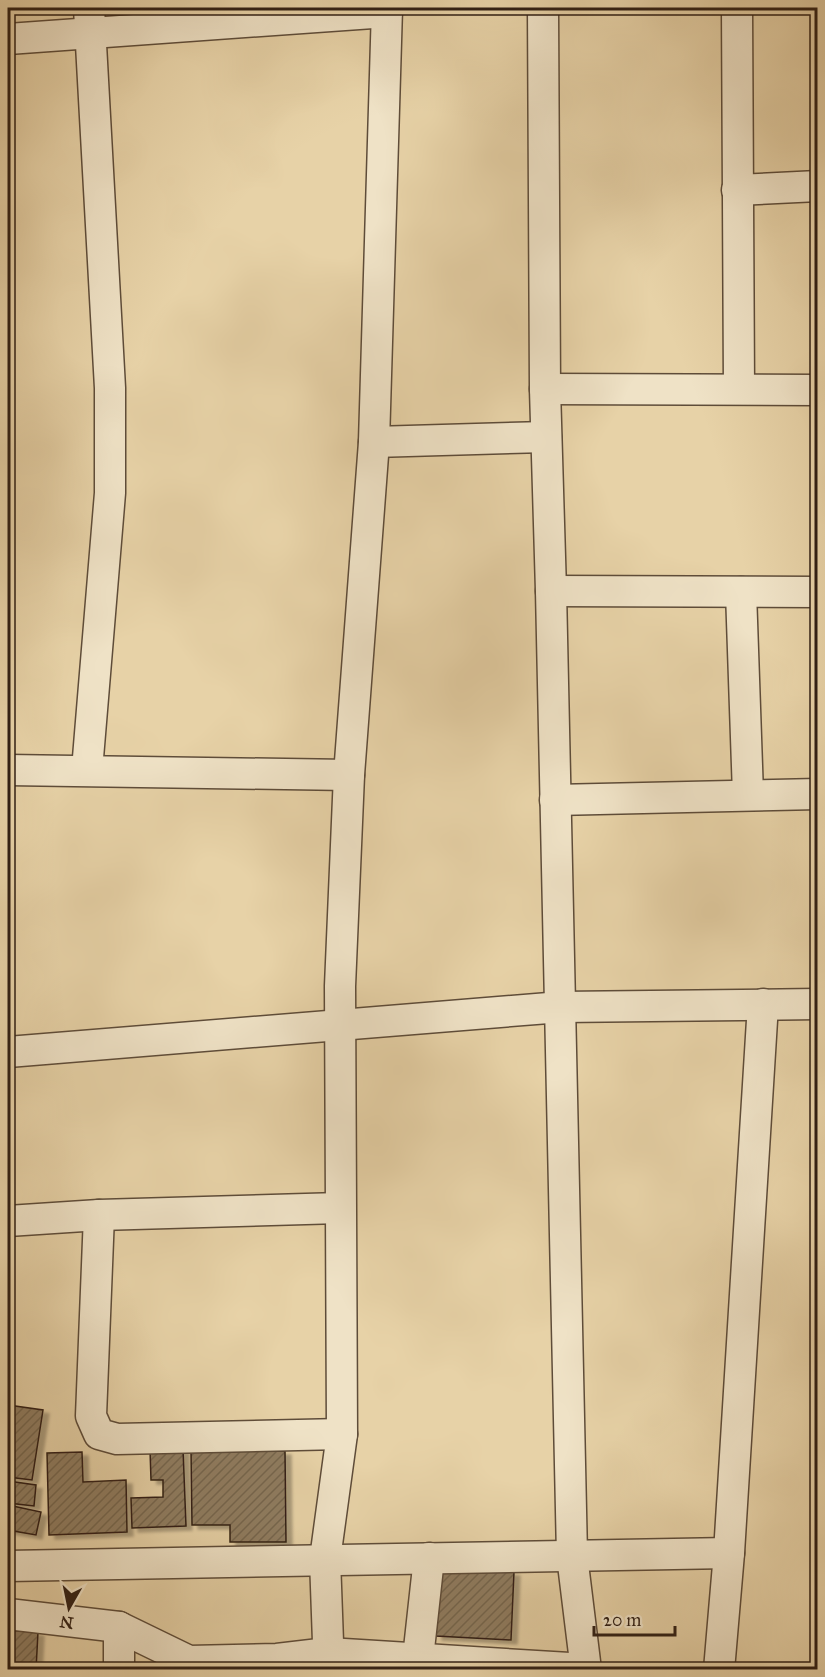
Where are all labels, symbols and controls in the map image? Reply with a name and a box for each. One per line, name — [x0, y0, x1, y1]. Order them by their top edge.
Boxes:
north arrow — [39, 1578, 99, 1638]
scale bar — [594, 1599, 675, 1637]
text: 20 m — [603, 1609, 641, 1631]
text: N — [58, 1612, 75, 1633]

